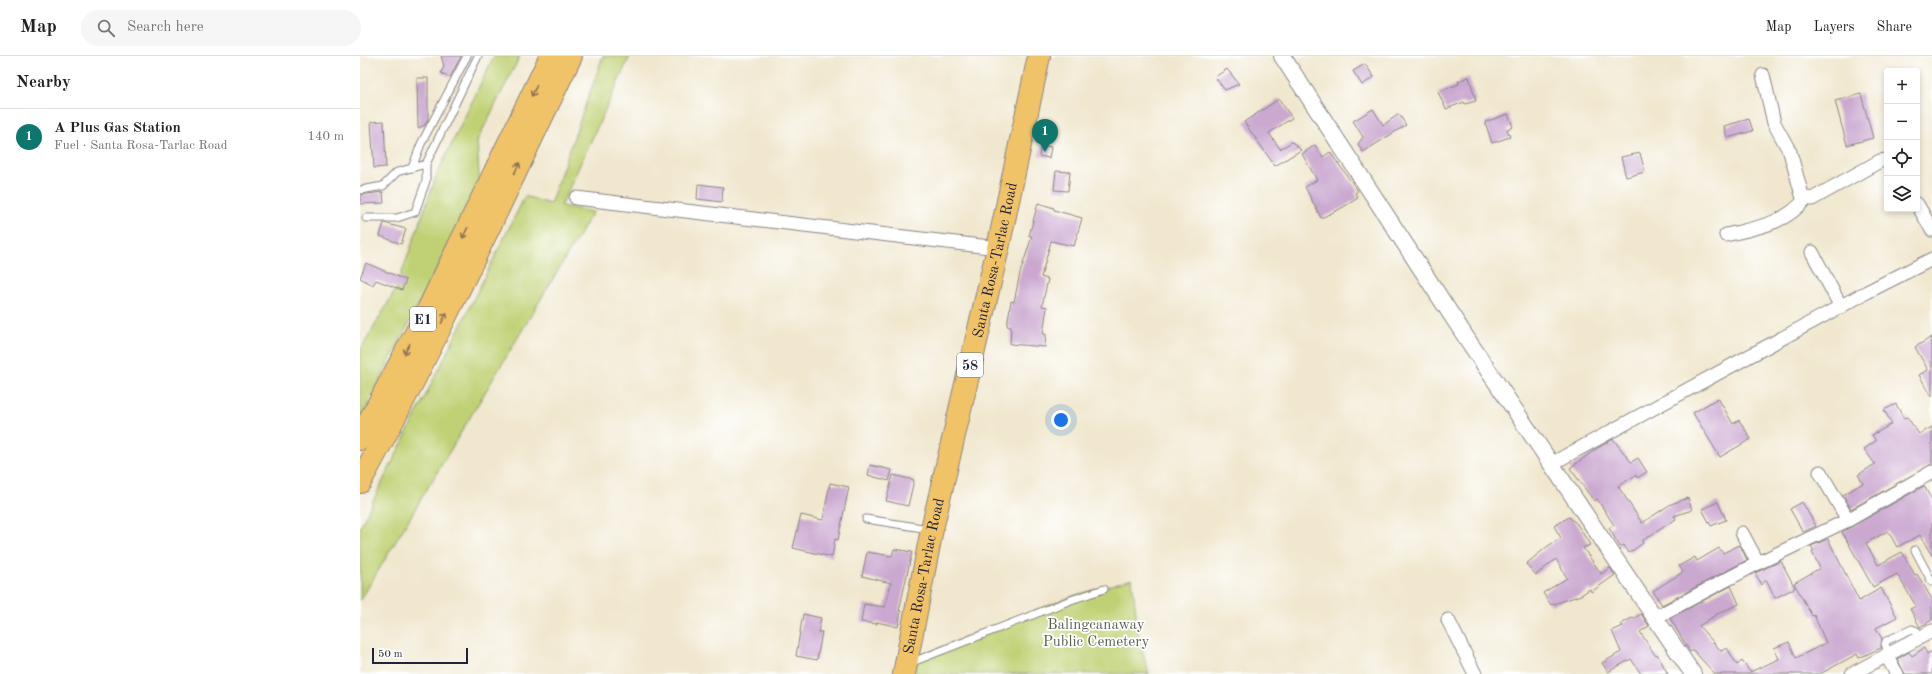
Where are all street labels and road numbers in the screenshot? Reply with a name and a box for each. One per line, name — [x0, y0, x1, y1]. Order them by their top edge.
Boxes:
street label: Santa Rosa-Tarlac Road — [971, 181, 1021, 339]
road number: E1 — [410, 307, 436, 331]
road number: 58 — [957, 353, 983, 377]
street label: Santa Rosa-Tarlac Road — [902, 497, 948, 655]

